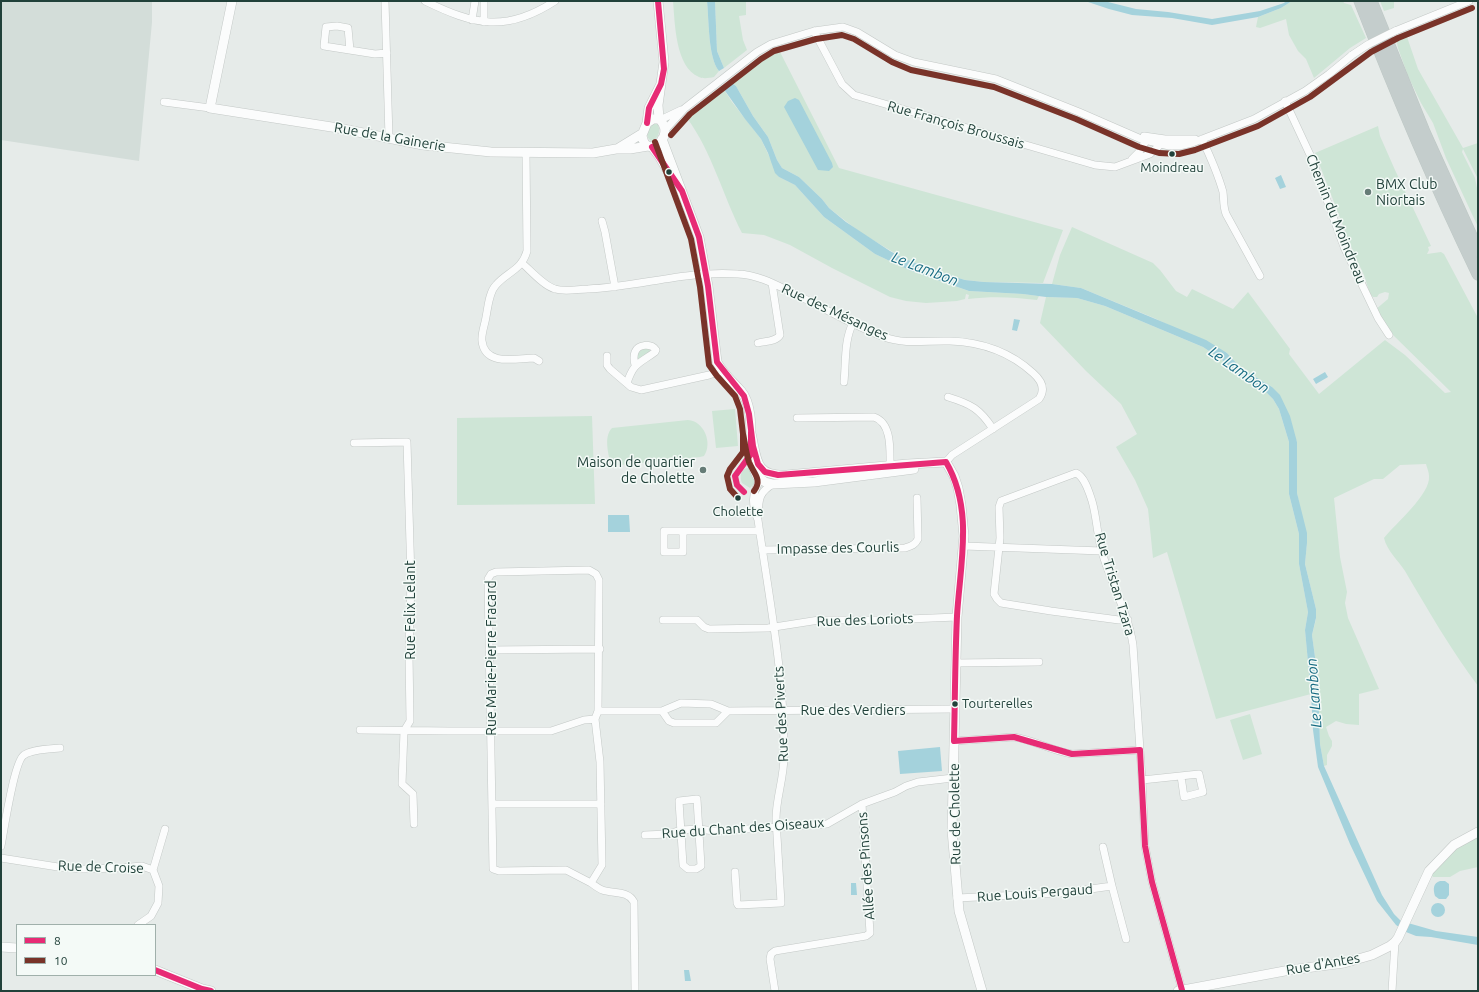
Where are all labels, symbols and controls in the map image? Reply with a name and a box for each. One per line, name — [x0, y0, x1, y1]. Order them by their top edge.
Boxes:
street label: Rue François Broussais — [886, 97, 1026, 153]
street label: Rue de la Gainerie — [333, 119, 447, 155]
marker: Moindreau — [1167, 149, 1177, 159]
street label: Chemin du Moindreau — [1302, 152, 1370, 286]
place label: Moindreau — [1140, 160, 1204, 176]
unlabelled marker — [664, 167, 674, 177]
place label: BMX Club Niortais — [1376, 176, 1437, 208]
marker: BMX Club Niortais — [1363, 187, 1373, 197]
water label: Le Lambon — [889, 248, 961, 290]
street label: Rue des Mésanges — [779, 280, 891, 344]
water label: Le Lambon — [1205, 343, 1273, 397]
place label: Maison de quartier de Cholette — [577, 454, 695, 486]
marker: Maison de quartier de Cholette — [698, 465, 708, 475]
marker: Cholette — [733, 493, 743, 503]
place label: Cholette — [713, 504, 763, 520]
street label: Rue Tristan Tzara — [1091, 530, 1139, 638]
street label: Impasse des Courlis — [777, 539, 899, 557]
street label: Rue Felix Lelant — [402, 560, 418, 660]
street label: Rue Marie-Pierre Fracard — [483, 580, 499, 736]
street label: Rue des Loriots — [816, 610, 914, 630]
water label: Le Lambon — [1303, 658, 1325, 728]
street label: Rue des Piverts — [770, 666, 792, 762]
place label: Tourterelles — [962, 696, 1033, 712]
marker: Tourterelles — [950, 699, 960, 709]
street label: Rue des Verdiers — [801, 702, 905, 718]
street label: Rue de Cholette — [946, 763, 964, 865]
street label: Allée des Pinsons — [854, 811, 878, 921]
street label: Rue du Chant des Oiseaux — [661, 814, 825, 842]
street label: Rue de Croise — [58, 857, 144, 877]
street label: Rue Louis Pergaud — [976, 881, 1094, 905]
legend — [16, 924, 156, 976]
text: 8 — [54, 934, 61, 947]
street label: Rue d'Antes — [1285, 949, 1361, 979]
text: 10 — [54, 954, 68, 967]

